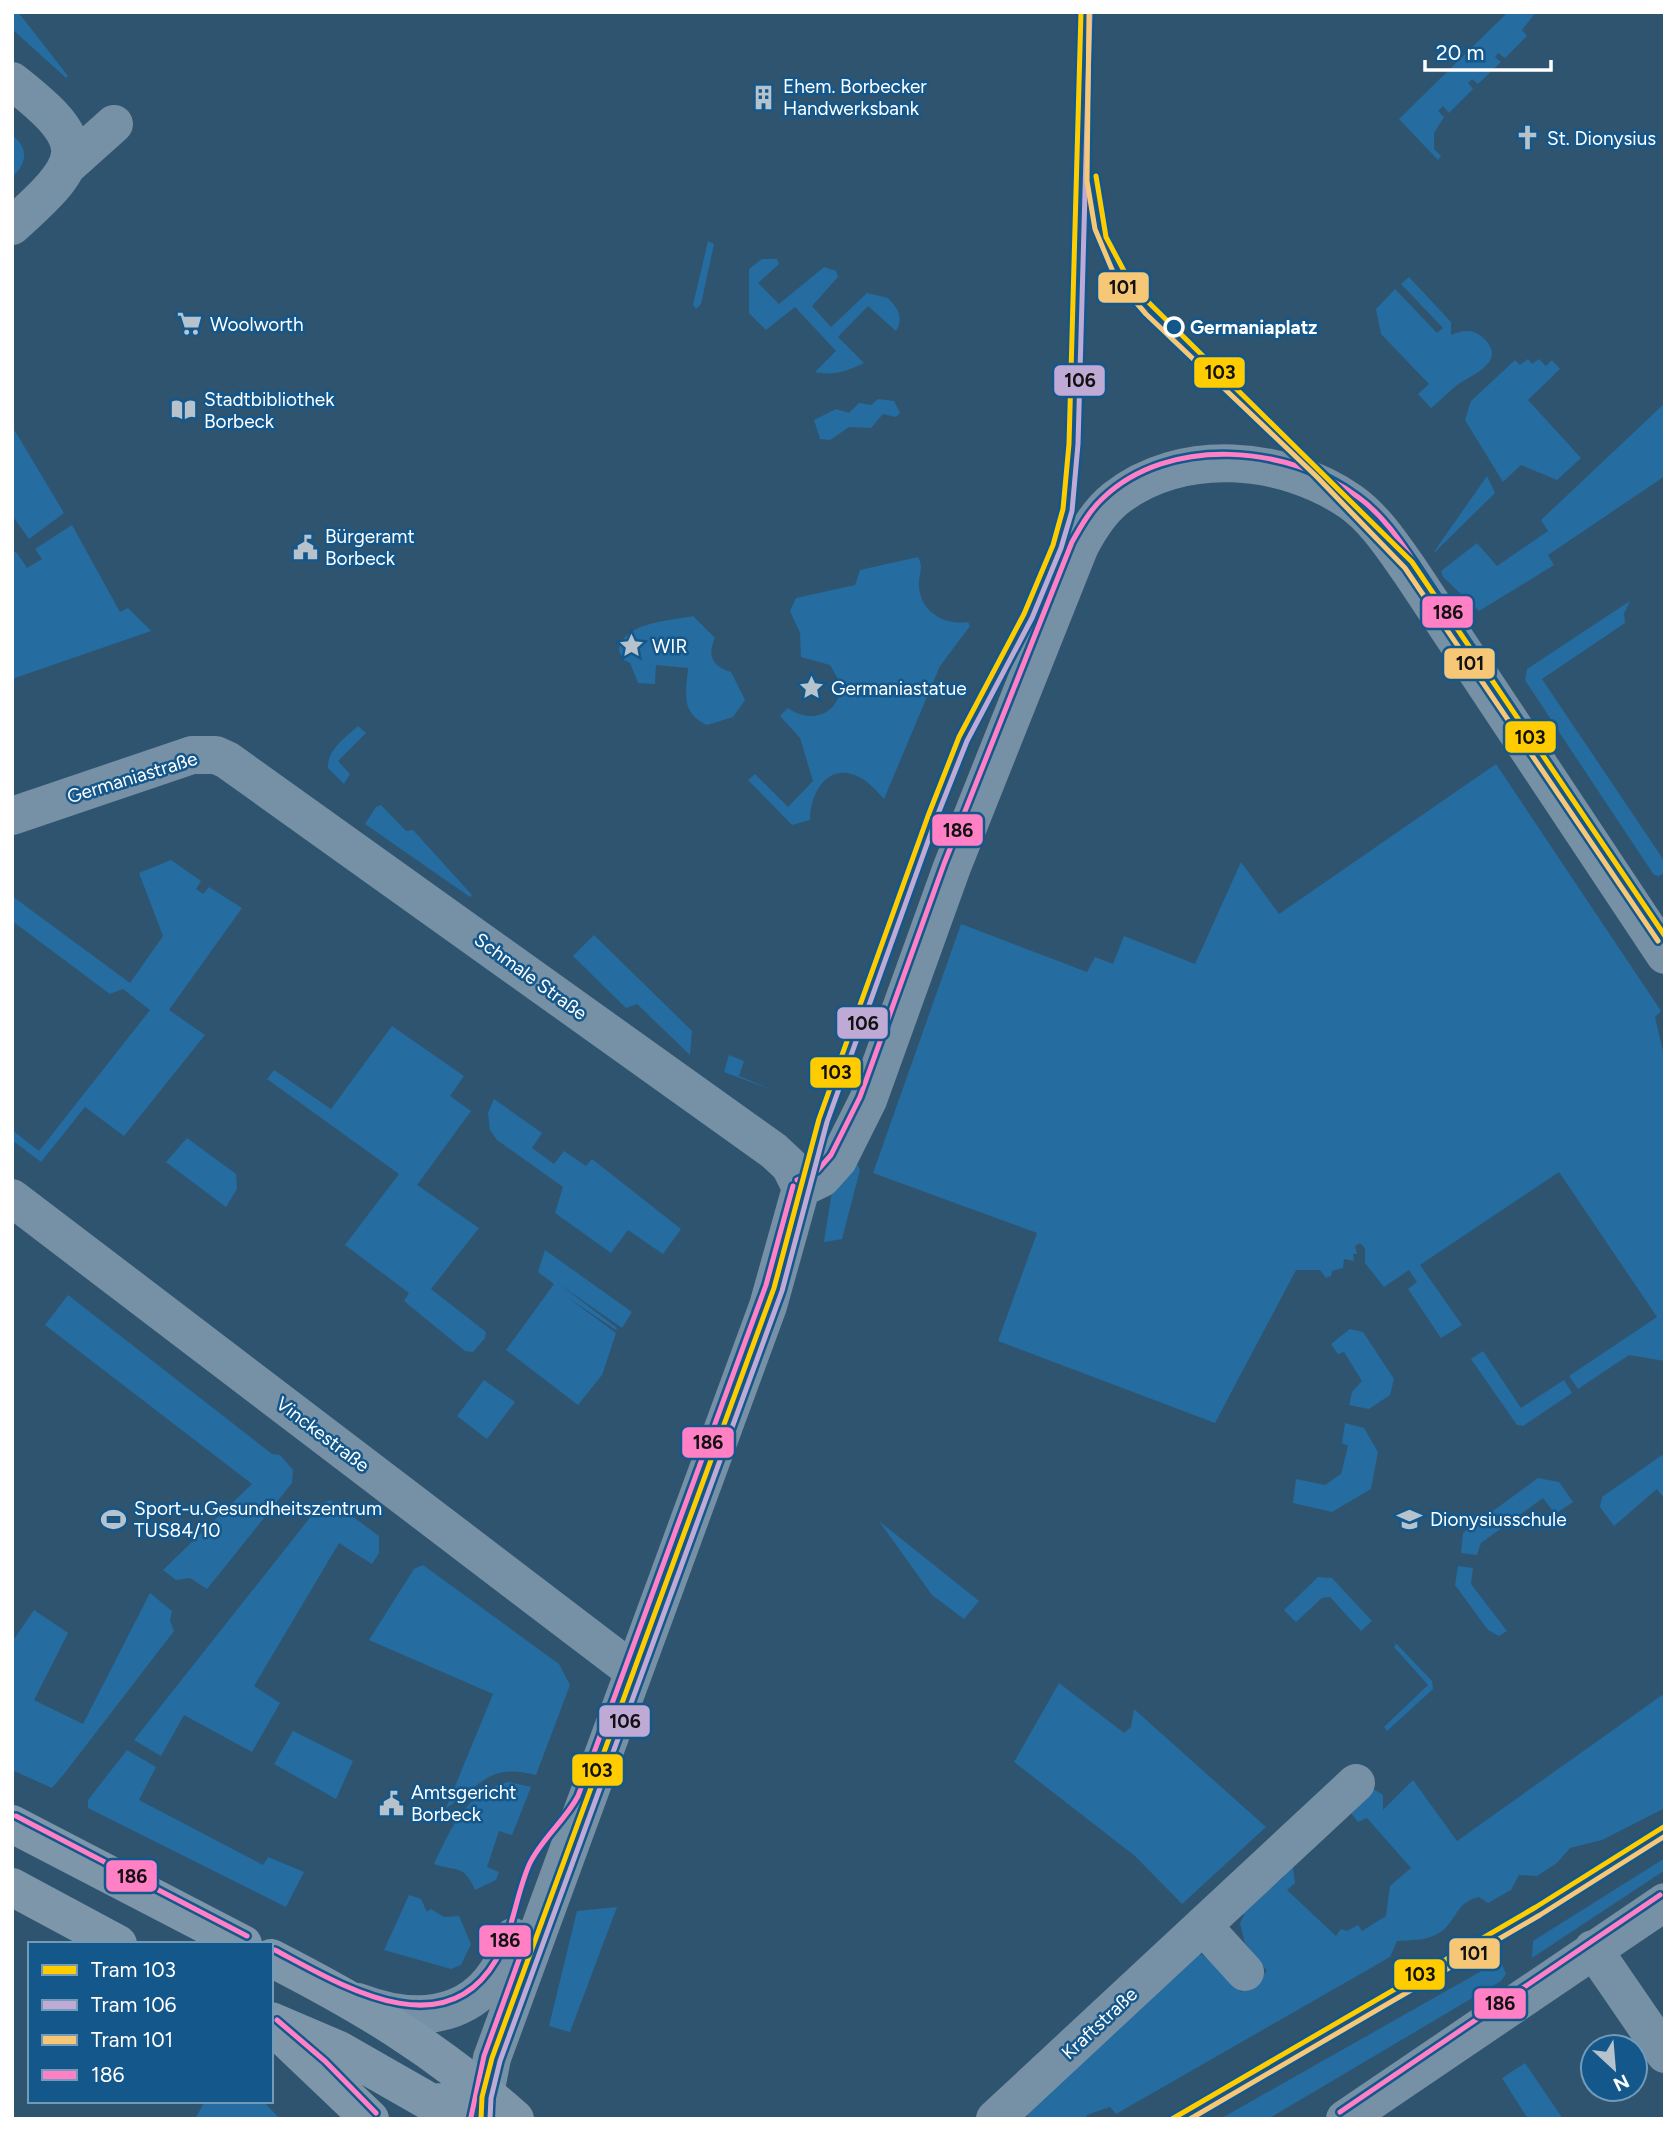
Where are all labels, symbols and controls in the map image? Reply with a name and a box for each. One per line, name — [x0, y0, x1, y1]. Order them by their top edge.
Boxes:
scale bar — [1425, 28, 1551, 72]
text: 20 m — [1436, 40, 1484, 65]
place label: Ehem. Borbecker Handwerksbank — [783, 75, 927, 120]
building icon: Ehem. Borbecker Handwerksbank — [749, 83, 777, 111]
church icon: St. Dionysius — [1513, 124, 1541, 152]
place label: St. Dionysius — [1547, 127, 1656, 150]
line badge: 101 — [1097, 271, 1150, 304]
text: 101 — [1109, 276, 1137, 299]
supermarket icon: Woolworth — [176, 310, 204, 338]
place label: Woolworth — [210, 313, 304, 336]
place label: Germaniaplatz — [1190, 316, 1317, 339]
marker: Germaniaplatz — [1164, 317, 1184, 337]
line badge: 103 — [1193, 356, 1246, 389]
text: 103 — [1205, 361, 1235, 384]
line badge: 106 — [1053, 364, 1106, 397]
text: 106 — [1064, 369, 1096, 392]
place label: Stadtbibliothek Borbeck — [204, 388, 335, 433]
library icon: Stadtbibliothek Borbeck — [170, 396, 198, 424]
place label: Bürgeramt Borbeck — [325, 525, 415, 570]
public building icon: Bürgeramt Borbeck — [291, 533, 319, 561]
line badge: 186 — [1421, 595, 1474, 629]
text: 186 — [1433, 601, 1463, 624]
place icon: WIR — [618, 632, 646, 660]
place label: WIR — [652, 635, 687, 658]
line badge: 101 — [1443, 647, 1496, 680]
text: 101 — [1456, 652, 1484, 675]
place icon: Germaniastatue — [797, 674, 825, 702]
place label: Germaniastatue — [831, 677, 967, 700]
line badge: 103 — [1504, 720, 1557, 754]
text: 103 — [1515, 726, 1545, 749]
street label: Germaniastraße — [64, 747, 200, 808]
line badge: 186 — [931, 813, 984, 847]
text: 186 — [943, 819, 973, 842]
street label: Schmale Straße — [470, 928, 592, 1025]
line badge: 106 — [836, 1006, 889, 1040]
text: 106 — [847, 1012, 879, 1035]
line badge: 103 — [809, 1056, 862, 1089]
text: 103 — [821, 1061, 851, 1084]
street label: Vinckestraße — [271, 1392, 374, 1477]
line badge: 186 — [681, 1426, 735, 1459]
text: 186 — [693, 1431, 723, 1454]
place label: Sport-u.Gesundheitszentrum TUS84/10 — [134, 1497, 382, 1542]
sports icon: Sport-u.Gesundheitszentrum TUS84/10 — [100, 1505, 128, 1533]
school or university icon: Dionysiusschule — [1396, 1505, 1424, 1533]
place label: Dionysiusschule — [1430, 1508, 1567, 1531]
line badge: 106 — [598, 1704, 651, 1738]
text: 106 — [609, 1710, 641, 1733]
line badge: 103 — [571, 1753, 624, 1787]
text: 103 — [582, 1759, 612, 1782]
place label: Amtsgericht Borbeck — [411, 1781, 517, 1826]
public building icon: Amtsgericht Borbeck — [377, 1789, 405, 1817]
line badge: 186 — [105, 1859, 158, 1893]
text: 186 — [117, 1865, 147, 1888]
line badge: 186 — [478, 1924, 532, 1958]
text: 186 — [490, 1929, 520, 1952]
line badge: 101 — [1448, 1937, 1501, 1970]
legend — [28, 1942, 273, 2103]
text: 101 — [1460, 1942, 1488, 1965]
text: Tram 103 — [91, 1957, 176, 1982]
line badge: 103 — [1393, 1958, 1446, 1991]
text: 103 — [1405, 1963, 1435, 1986]
street label: Kraftstraße — [1057, 1983, 1142, 2064]
line badge: 186 — [1473, 1987, 1527, 2020]
text: Tram 106 — [91, 1992, 177, 2017]
text: 186 — [1485, 1992, 1515, 2015]
text: Tram 101 — [91, 2027, 173, 2052]
north arrow — [1579, 2033, 1649, 2103]
text: 186 — [91, 2062, 125, 2087]
text: N — [1610, 2069, 1633, 2096]

